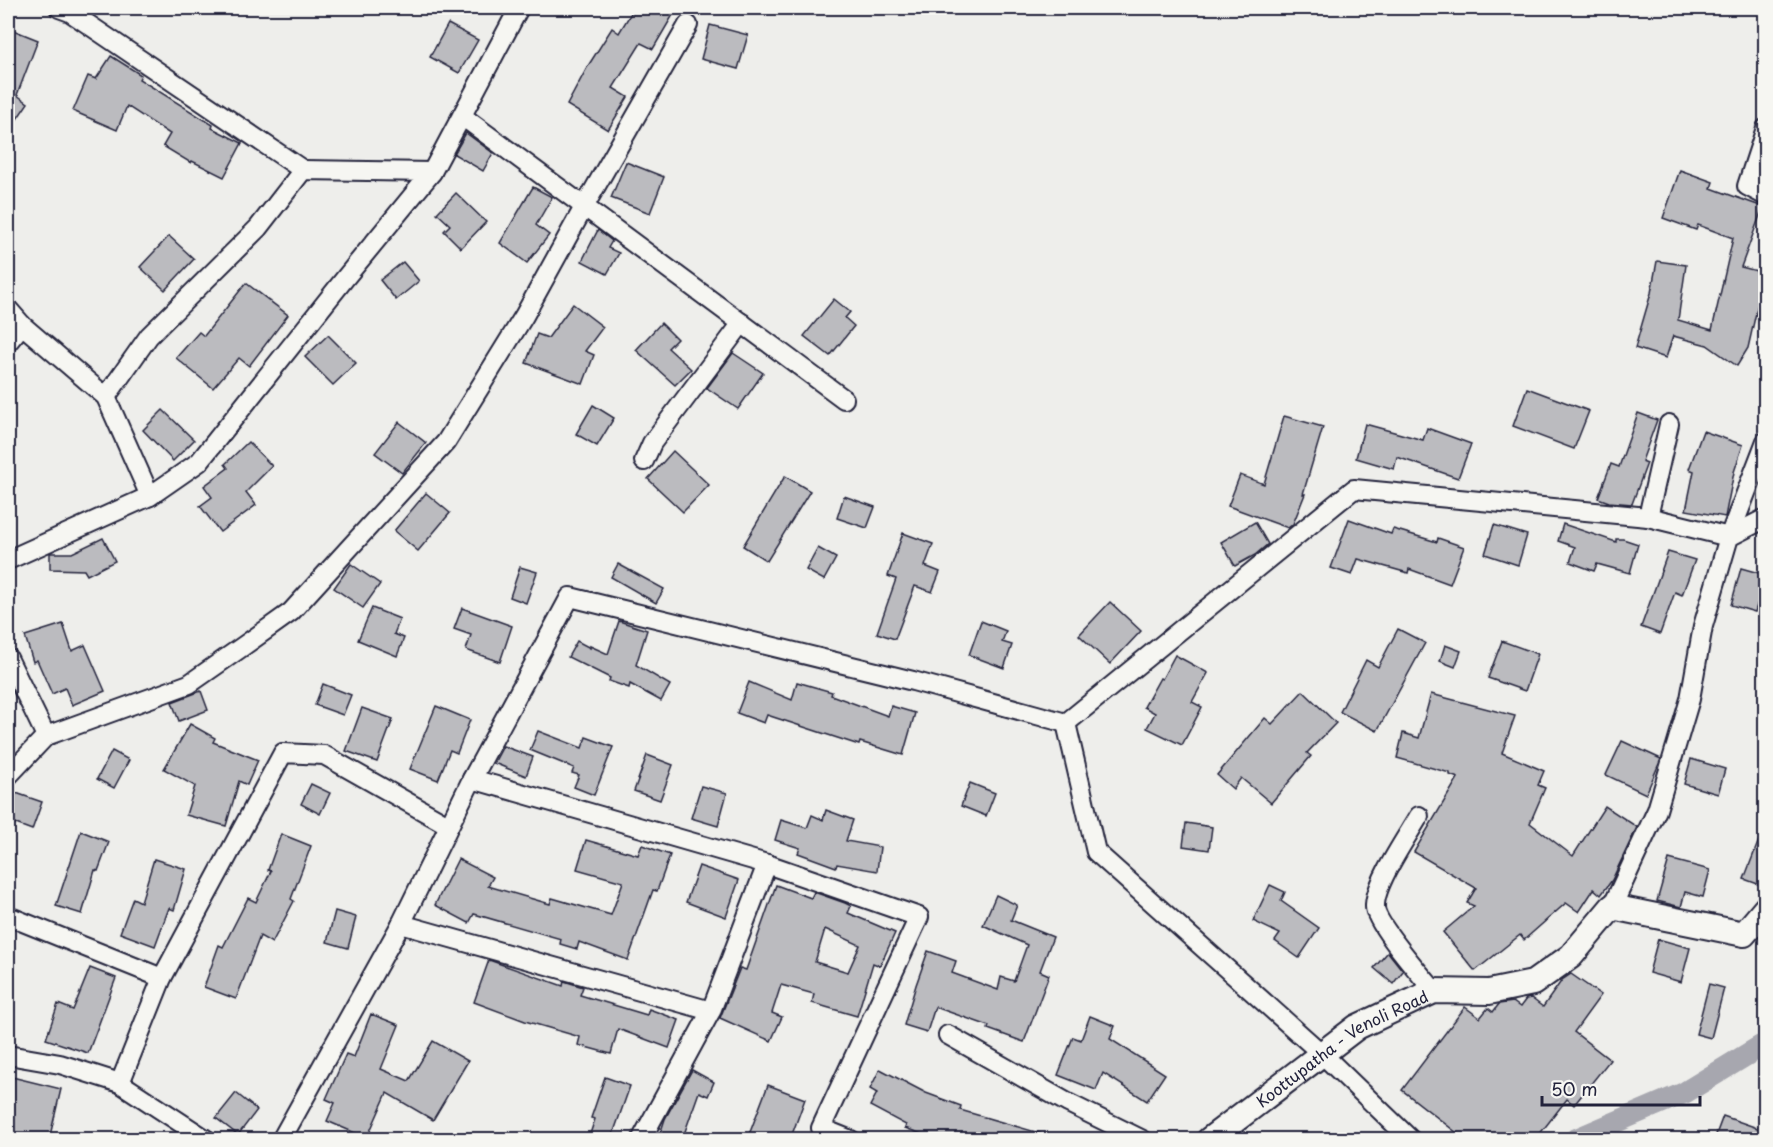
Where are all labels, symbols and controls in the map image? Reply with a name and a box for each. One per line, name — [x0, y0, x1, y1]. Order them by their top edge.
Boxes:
street label: Koottupatha - Venoli Road — [1250, 984, 1432, 1112]
scale bar — [1542, 1069, 1700, 1107]
text: 50 m — [1551, 1075, 1598, 1102]

